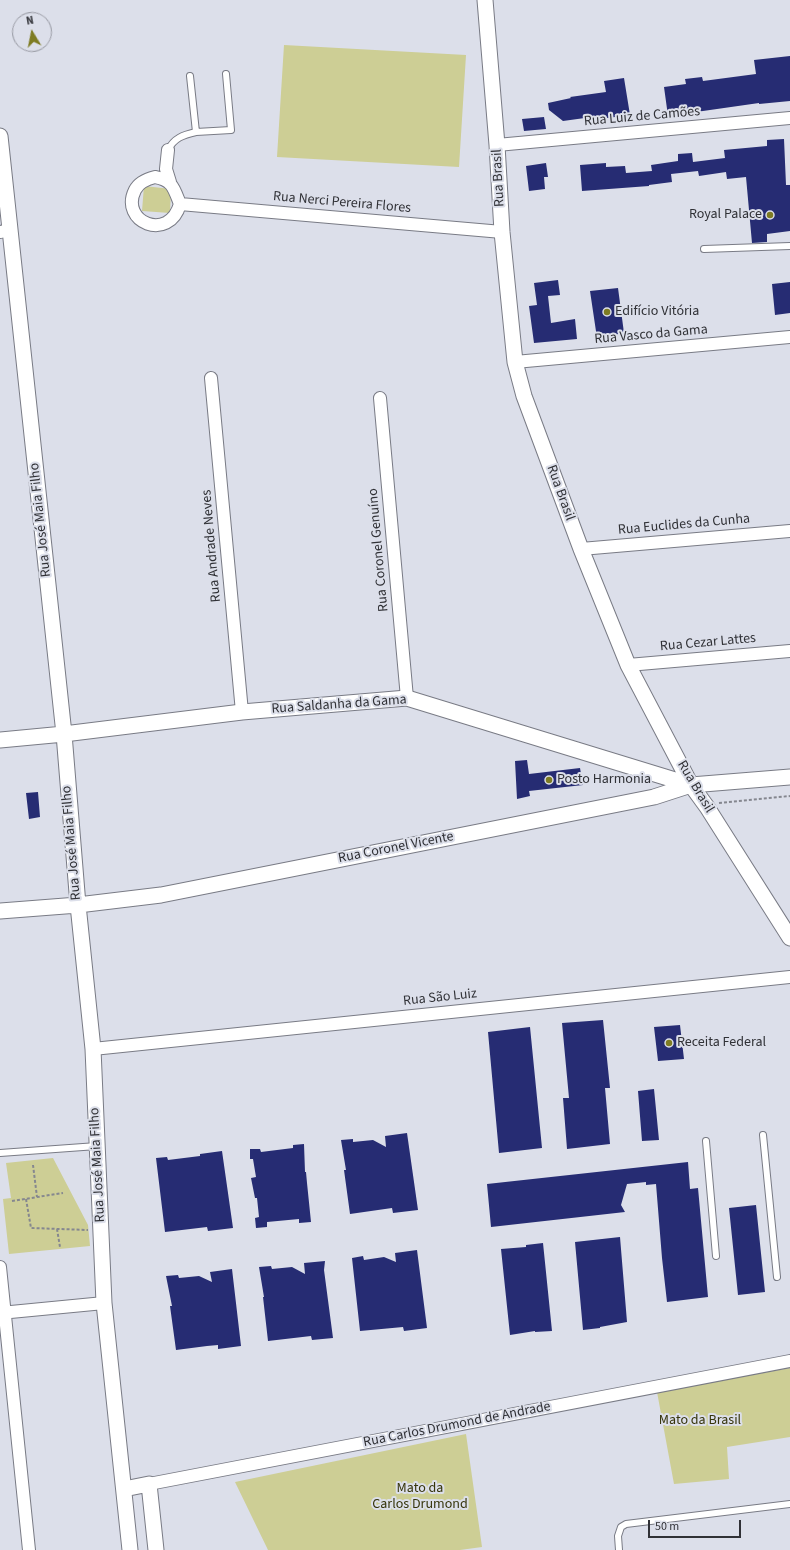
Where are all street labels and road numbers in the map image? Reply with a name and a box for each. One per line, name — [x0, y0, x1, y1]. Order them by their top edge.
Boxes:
street label: Rua Luiz de Camões — [583, 104, 701, 130]
street label: Rua Brasil — [489, 149, 509, 207]
street label: Rua Nerci Pereira Flores — [272, 189, 412, 217]
street label: Rua Vasco da Gama — [594, 322, 708, 348]
street label: Rua José Maia Filho — [27, 462, 55, 578]
street label: Rua Brasil — [542, 463, 578, 523]
street label: Rua Coronel Genuíno — [365, 488, 393, 612]
street label: Rua Andrade Neves — [199, 489, 225, 603]
street label: Rua Euclides da Cunha — [617, 511, 751, 539]
street label: Rua Cezar Lattes — [659, 630, 757, 656]
street label: Rua Saldanha da Gama — [271, 692, 407, 718]
street label: Rua Brasil — [673, 758, 717, 816]
street label: Rua José Maia Filho — [59, 785, 85, 901]
street label: Rua Coronel Vicente — [337, 829, 455, 867]
street label: Rua São Luiz — [402, 986, 478, 1010]
street label: Rua José Maia Filho — [87, 1107, 109, 1223]
street label: Rua Carlos Drumond de Andrade — [362, 1399, 552, 1451]

